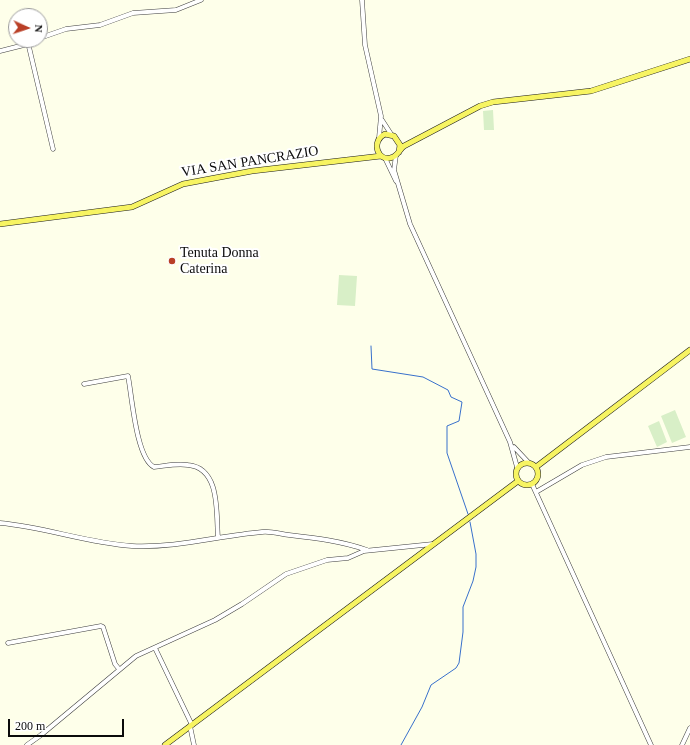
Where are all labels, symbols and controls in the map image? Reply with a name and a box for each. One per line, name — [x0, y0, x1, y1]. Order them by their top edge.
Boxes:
north arrow — [8, 8, 48, 48]
text: N — [33, 24, 45, 33]
street label: VIA SAN PANCRAZIO — [180, 143, 320, 181]
place label: Tenuta Donna Caterina — [180, 245, 259, 278]
marker: Tenuta Donna Caterina — [167, 256, 177, 266]
scale bar — [10, 711, 126, 737]
text: 200 m — [15, 719, 45, 733]

